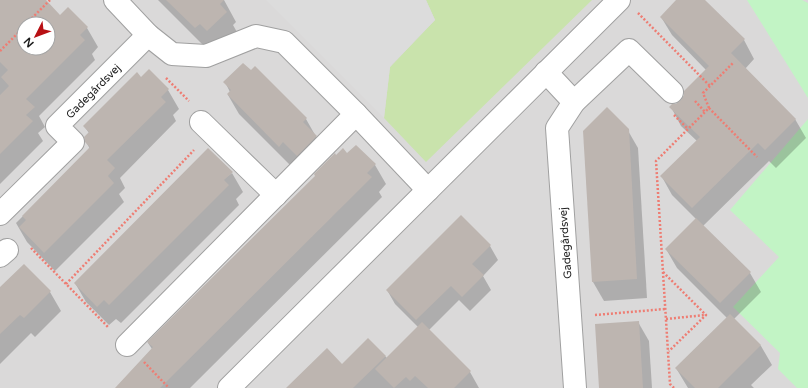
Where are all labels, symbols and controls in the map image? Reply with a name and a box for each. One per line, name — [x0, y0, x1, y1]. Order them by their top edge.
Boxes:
north arrow — [16, 16, 56, 56]
text: N — [21, 35, 37, 50]
street label: Gadegårdsvej — [63, 61, 123, 121]
street label: Gadegårdsvej — [556, 206, 574, 279]

